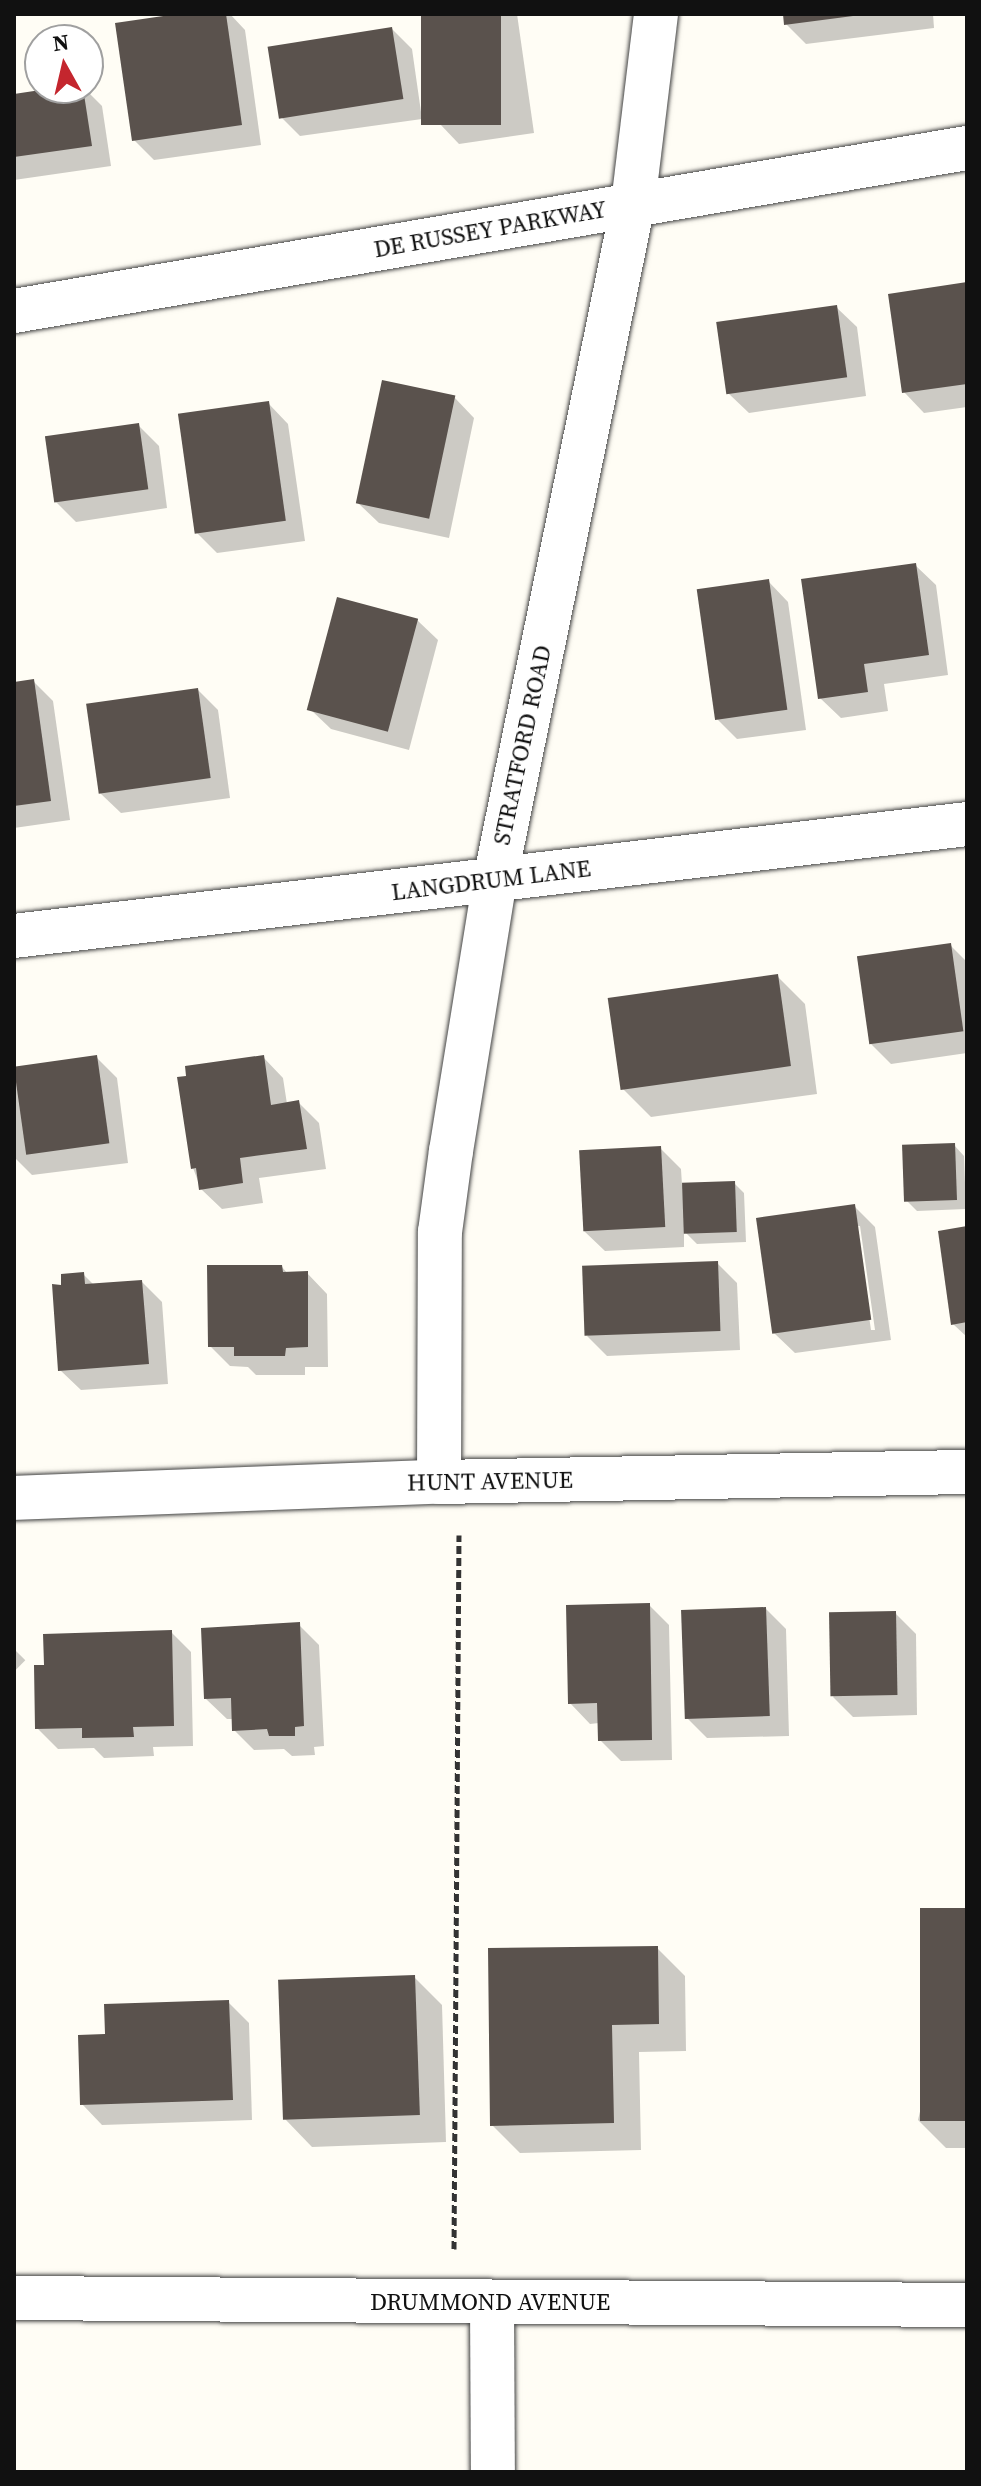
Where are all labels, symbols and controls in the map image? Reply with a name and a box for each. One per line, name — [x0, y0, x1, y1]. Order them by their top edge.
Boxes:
north arrow — [24, 24, 104, 104]
text: N — [51, 26, 71, 58]
street label: DE RUSSEY PARKWAY — [371, 194, 609, 264]
street label: STRATFORD ROAD — [487, 642, 557, 848]
street label: LANGDRUM LANE — [390, 853, 592, 907]
street label: HUNT AVENUE — [407, 1465, 573, 1497]
street label: DRUMMOND AVENUE — [370, 2288, 610, 2316]

